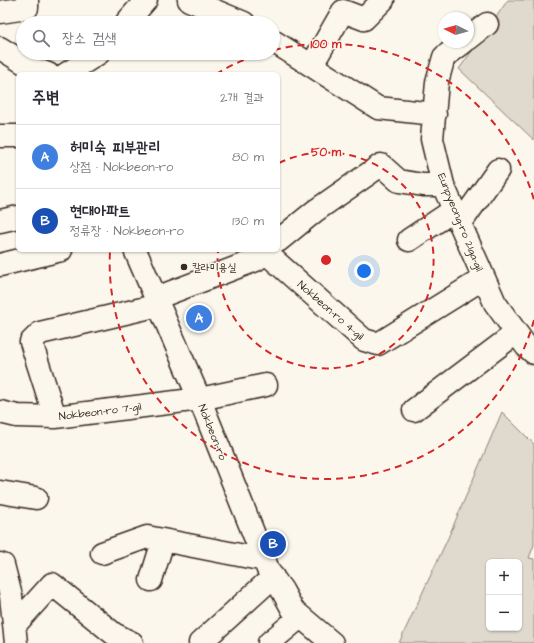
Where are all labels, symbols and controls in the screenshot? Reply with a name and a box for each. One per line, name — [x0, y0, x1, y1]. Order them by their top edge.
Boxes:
north arrow — [438, 12, 474, 48]
search box — [16, 16, 280, 60]
icon: search — [30, 27, 52, 49]
text: 장소 검색 — [62, 28, 116, 49]
text: 100 m — [311, 36, 342, 53]
text: 주변 — [32, 86, 59, 110]
text: 2개 결과 — [220, 89, 264, 107]
text: 허미숙 피부관리 — [70, 137, 161, 158]
text: 50 m — [311, 144, 342, 161]
text: A — [41, 148, 49, 166]
text: 80 m — [232, 148, 264, 166]
text: 상점 · Nokbeon-ro — [70, 158, 173, 176]
street label: Eunpyeong-ro 21ga-gil — [433, 171, 487, 274]
text: 현대아파트 — [70, 201, 130, 222]
text: B — [40, 212, 50, 230]
text: 130 m — [232, 212, 264, 230]
text: 정류장 · Nokbeon-ro — [70, 222, 184, 240]
centre of rings — [319, 253, 333, 267]
place label: 칼라미용실 — [192, 260, 236, 275]
your location — [354, 261, 374, 281]
marker: 칼라미용실 — [179, 262, 189, 272]
street label: Nokbeon-ro 4-gil — [294, 277, 367, 344]
pin: A — [186, 303, 212, 333]
street label: Nokbeon-ro 7-gil — [58, 399, 143, 425]
street label: Nokbeon-ro — [194, 402, 231, 463]
pin: B — [260, 529, 286, 559]
map controls — [486, 559, 522, 631]
button: + — [486, 559, 522, 595]
button: − — [486, 595, 522, 631]

